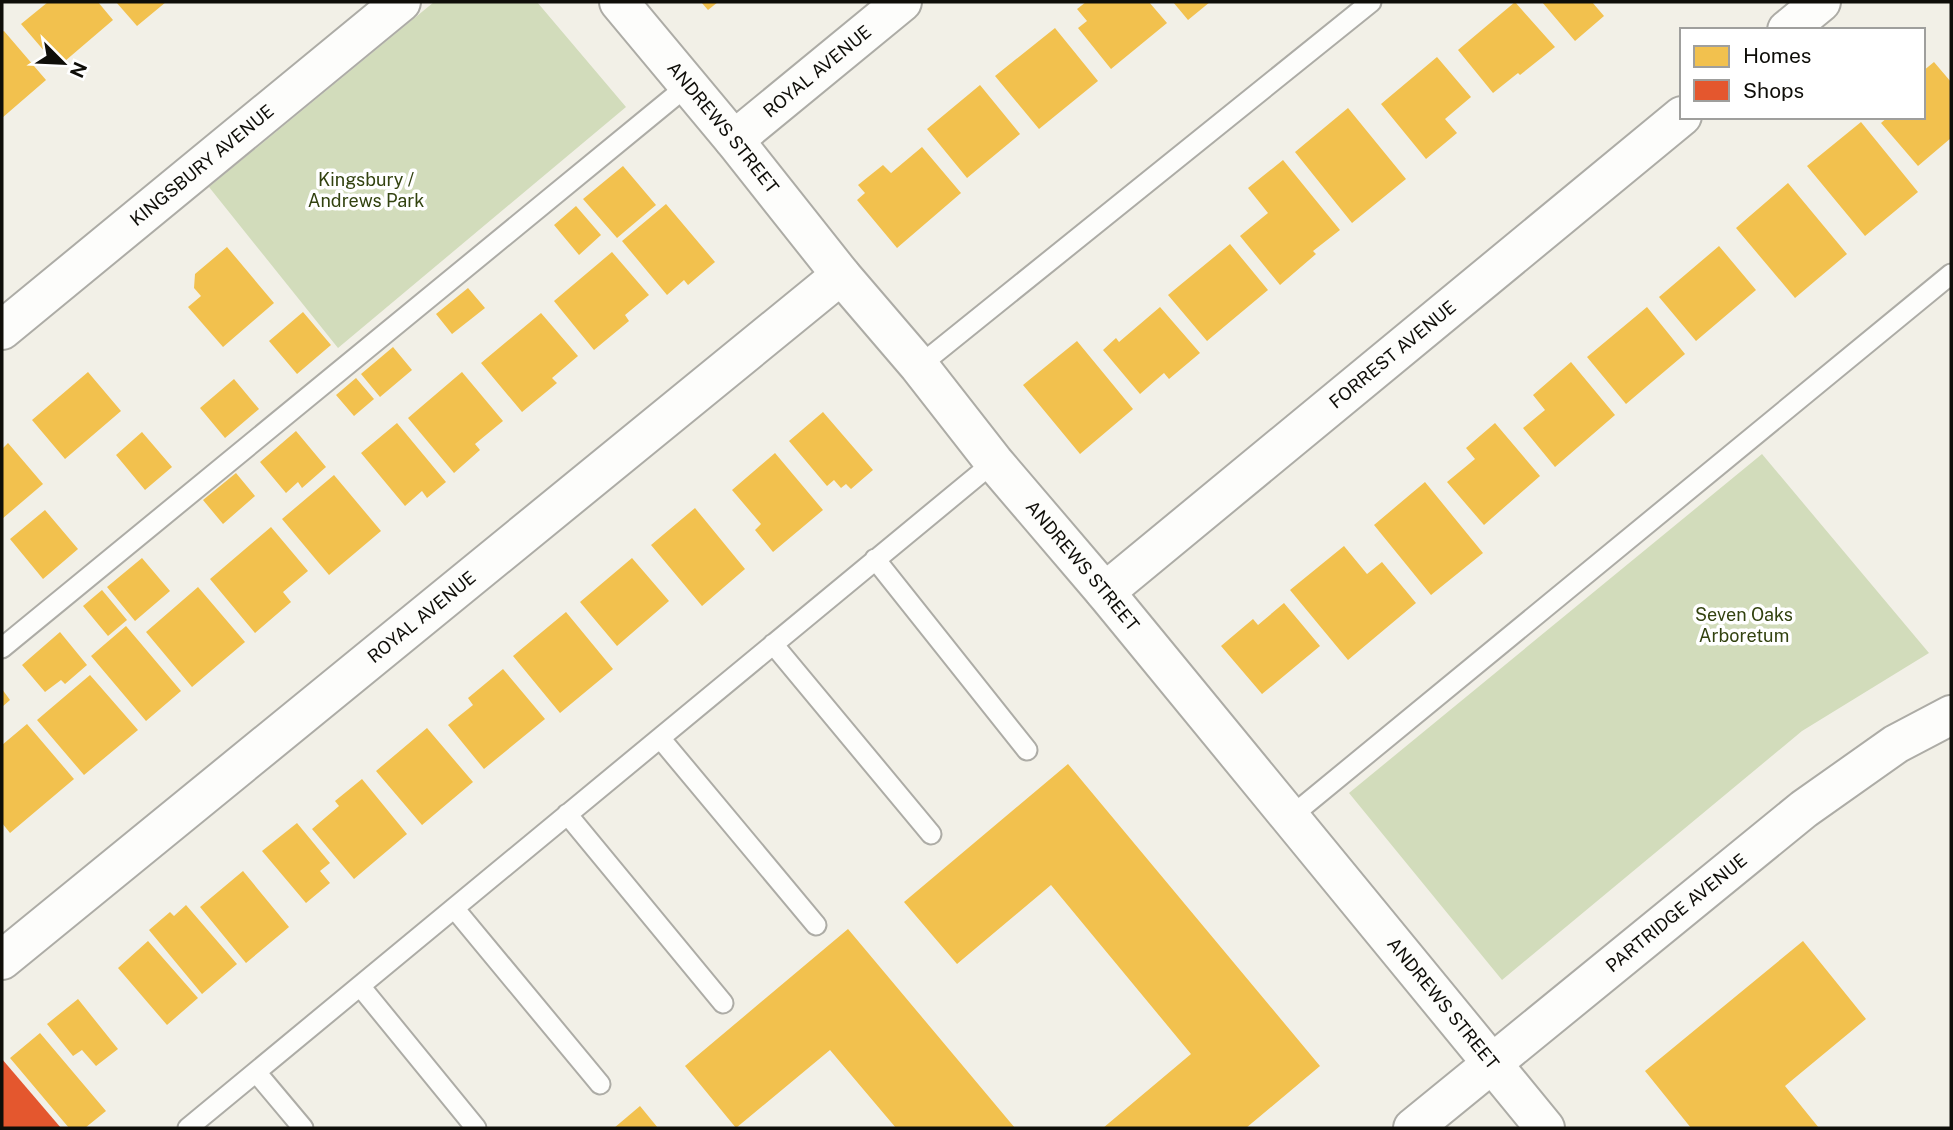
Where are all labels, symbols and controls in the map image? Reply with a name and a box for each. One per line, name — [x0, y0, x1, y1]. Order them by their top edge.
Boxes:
street label: ROYAL AVENUE — [759, 21, 875, 121]
north arrow — [28, 28, 98, 98]
legend — [1680, 28, 1925, 119]
text: Homes — [1743, 43, 1811, 68]
street label: ANDREWS STREET — [663, 57, 783, 198]
text: N — [65, 59, 92, 81]
text: Shops — [1743, 78, 1804, 103]
street label: KINGSBURY AVENUE — [126, 100, 278, 230]
park label: Kingsbury / Andrews Park — [308, 169, 424, 211]
street label: FORREST AVENUE — [1325, 296, 1460, 413]
street label: ANDREWS STREET — [1022, 496, 1144, 635]
street label: ROYAL AVENUE — [363, 567, 480, 667]
park label: Seven Oaks Arboretum — [1695, 604, 1793, 646]
street label: PARTRIDGE AVENUE — [1601, 849, 1751, 976]
street label: ANDREWS STREET — [1383, 933, 1504, 1073]

